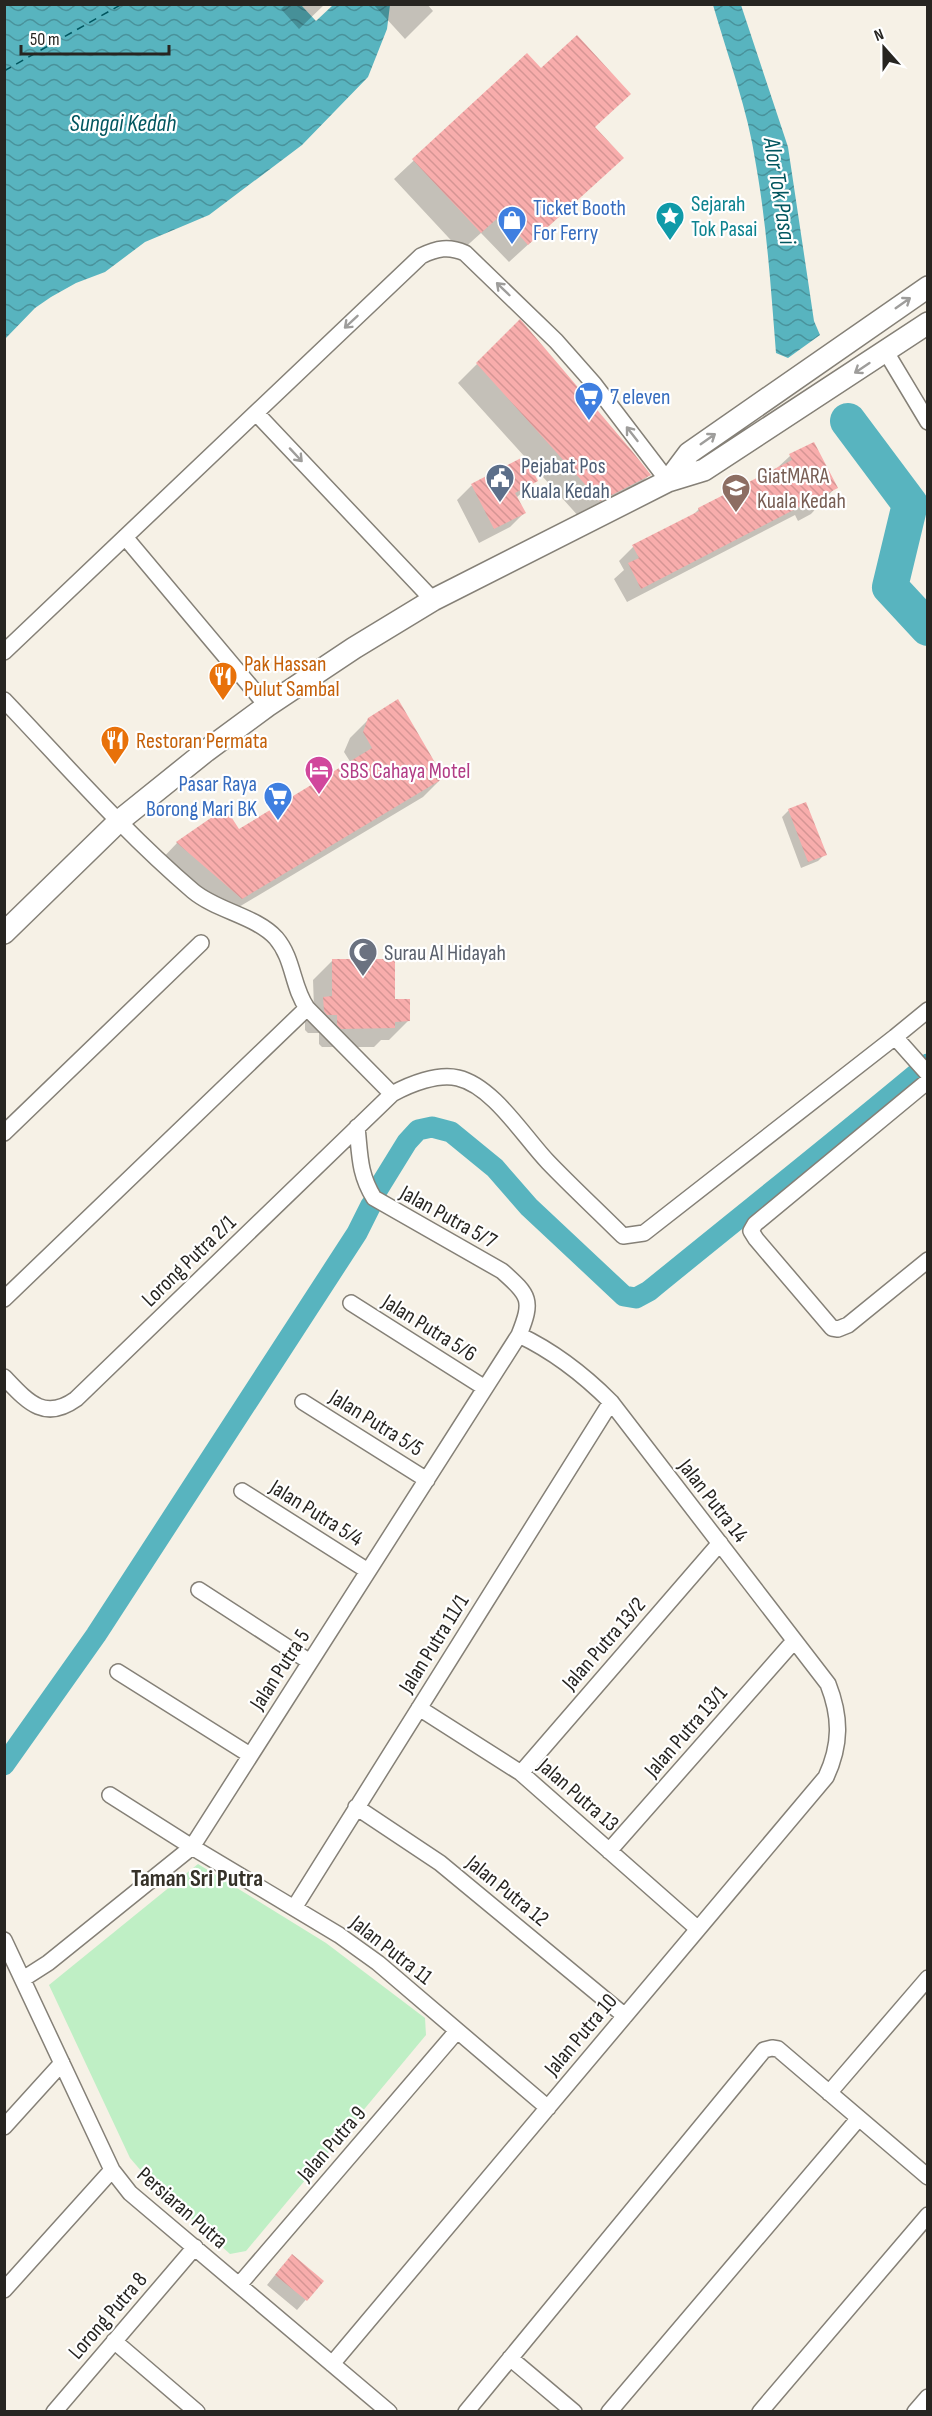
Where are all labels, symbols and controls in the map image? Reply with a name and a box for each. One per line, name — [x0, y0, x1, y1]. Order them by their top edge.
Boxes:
scale bar — [21, 18, 170, 56]
north arrow — [854, 18, 914, 78]
text: N — [872, 25, 887, 46]
text: 50 m — [30, 29, 60, 50]
water label: Sungai Kedah — [70, 109, 176, 138]
water label: Alor Tok Pasai — [757, 135, 802, 247]
place label: Sejarah Tok Pasai — [691, 191, 757, 243]
place label: Ticket Booth For Ferry — [533, 195, 626, 247]
place icon: Sejarah Tok Pasai — [654, 200, 686, 242]
shop icon: Ticket Booth For Ferry — [496, 204, 528, 246]
one-way arrow — [495, 282, 510, 297]
one-way arrow — [895, 297, 911, 309]
one-way arrow — [344, 315, 359, 330]
one-way arrow — [854, 362, 871, 374]
supermarket icon: 7 eleven — [573, 380, 605, 422]
place label: 7 eleven — [610, 384, 671, 411]
one-way arrow — [626, 427, 639, 443]
one-way arrow — [700, 433, 716, 445]
one-way arrow — [289, 448, 303, 463]
place label: Pejabat Pos Kuala Kedah — [521, 453, 610, 505]
public building icon: Pejabat Pos Kuala Kedah — [484, 462, 516, 504]
place label: GiatMARA Kuala Kedah — [757, 463, 846, 515]
school or university icon: GiatMARA Kuala Kedah — [720, 472, 752, 514]
place label: Pak Hassan Pulut Sambal — [244, 651, 340, 703]
restaurant icon: Pak Hassan Pulut Sambal — [207, 660, 239, 702]
restaurant icon: Restoran Permata — [99, 724, 131, 766]
place label: Restoran Permata — [136, 728, 268, 755]
hotel icon: SBS Cahaya Motel — [303, 754, 335, 796]
place label: SBS Cahaya Motel — [340, 758, 470, 785]
place label: Pasar Raya Borong Mari BK — [146, 771, 257, 823]
supermarket icon: Pasar Raya Borong Mari BK — [262, 780, 294, 822]
mosque icon: Surau Al Hidayah — [347, 936, 379, 978]
place label: Surau Al Hidayah — [384, 940, 506, 967]
street label: Jalan Putra 5/7 — [394, 1179, 502, 1255]
street label: Lorong Putra 2/1 — [136, 1209, 242, 1313]
street label: Jalan Putra 5/6 — [376, 1288, 481, 1368]
street label: Jalan Putra 5/5 — [323, 1383, 428, 1463]
street label: Jalan Putra 14 — [671, 1453, 754, 1548]
street label: Jalan Putra 5/4 — [264, 1473, 368, 1553]
street label: Jalan Putra 11/1 — [393, 1589, 475, 1699]
street label: Jalan Putra 13/2 — [556, 1592, 652, 1697]
street label: Jalan Putra 5 — [244, 1624, 316, 1716]
street label: Jalan Putra 13/1 — [638, 1680, 733, 1784]
street label: Jalan Putra 13 — [531, 1752, 624, 1838]
street label: Jalan Putra 12 — [459, 1849, 554, 1933]
district label: Taman Sri Putra — [131, 1864, 263, 1893]
street label: Jalan Putra 11 — [344, 1909, 438, 1991]
street label: Jalan Putra 10 — [538, 1988, 623, 2082]
street label: Jalan Putra 9 — [291, 2101, 372, 2188]
street label: Persiaran Putra — [131, 2161, 233, 2255]
street label: Lorong Putra 8 — [63, 2267, 153, 2365]

